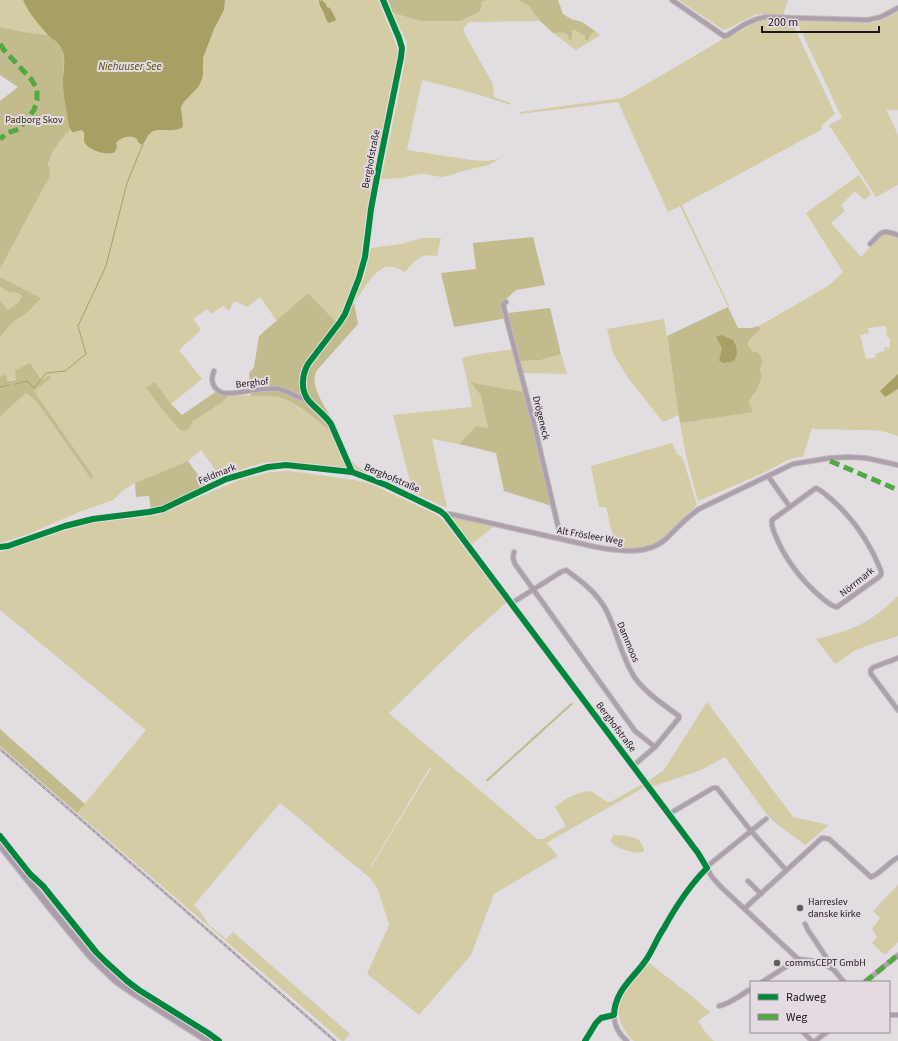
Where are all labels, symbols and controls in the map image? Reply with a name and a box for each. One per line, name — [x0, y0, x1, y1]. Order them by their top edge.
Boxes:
scale bar — [762, 8, 879, 34]
text: 200 m — [768, 14, 798, 31]
water label: Niehuuser See — [98, 59, 162, 74]
park label: Padborg Skov — [5, 113, 63, 127]
street label: Berghofstraße — [358, 129, 384, 189]
street label: Berghof — [235, 374, 270, 392]
street label: Drögeneck — [529, 395, 553, 441]
street label: Feldmark — [196, 460, 238, 488]
street label: Berghofstraße — [362, 460, 422, 496]
street label: Alt Frösleer Weg — [556, 523, 624, 549]
street label: Nörrmark — [837, 564, 877, 600]
street label: Dammoos — [613, 620, 643, 664]
street label: Berghofstraße — [593, 699, 639, 755]
place label: Harreslev danske kirke — [808, 895, 861, 921]
marker: Harreslev danske kirke — [795, 903, 805, 913]
place label: commsCEPT GmbH — [785, 956, 866, 970]
marker: commsCEPT GmbH — [772, 958, 782, 968]
legend — [750, 981, 890, 1033]
text: Radweg — [786, 989, 826, 1006]
text: Weg — [786, 1009, 807, 1026]

